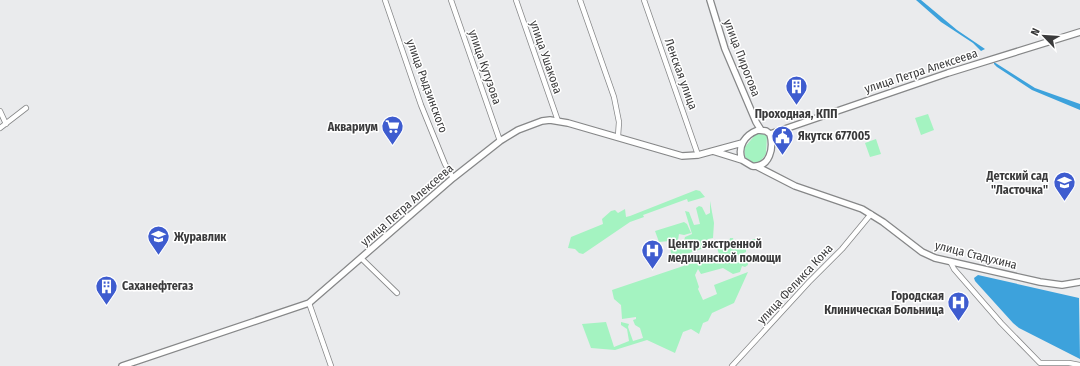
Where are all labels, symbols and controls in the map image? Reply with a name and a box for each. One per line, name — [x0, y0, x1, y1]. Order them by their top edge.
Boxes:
north arrow — [1024, 16, 1064, 56]
street label: улица Пирогова — [721, 17, 763, 99]
street label: улица Ушакова — [527, 19, 565, 96]
text: N — [1028, 26, 1043, 38]
street label: улица Кутузова — [466, 28, 504, 106]
street label: улица Рыдзинского — [404, 37, 450, 135]
street label: Ленская улица — [662, 37, 700, 112]
street label: улица Петра Алексеева — [863, 46, 979, 96]
building icon: Проходная, КПП — [783, 74, 809, 107]
place label: Проходная, КПП — [755, 107, 837, 121]
supermarket icon: Аквариум — [380, 114, 406, 147]
place label: Аквариум — [327, 120, 379, 134]
public building icon: Якутск 677005 — [769, 123, 795, 156]
place label: Якутск 677005 — [798, 129, 870, 143]
street label: улица Петра Алексеева — [358, 161, 456, 249]
place label: Детский сад "Ласточка" — [986, 169, 1048, 197]
school or university icon: Детский сад "Ласточка" — [1051, 170, 1077, 203]
school or university icon: Журавлик — [145, 224, 171, 257]
place label: Журавлик — [173, 230, 227, 244]
place label: Центр экстренной медицинской помощи — [668, 237, 781, 265]
hospital icon: Центр экстренной медицинской помощи — [640, 238, 666, 271]
street label: улица Стадухина — [934, 238, 1019, 272]
street label: улица Феликса Кона — [754, 241, 836, 327]
building icon: Саханефтегаз — [93, 273, 119, 306]
place label: Саханефтегаз — [122, 279, 194, 293]
place label: Городская Клиническая Больница — [824, 289, 944, 317]
hospital icon: Городская Клиническая Больница — [946, 290, 972, 323]

